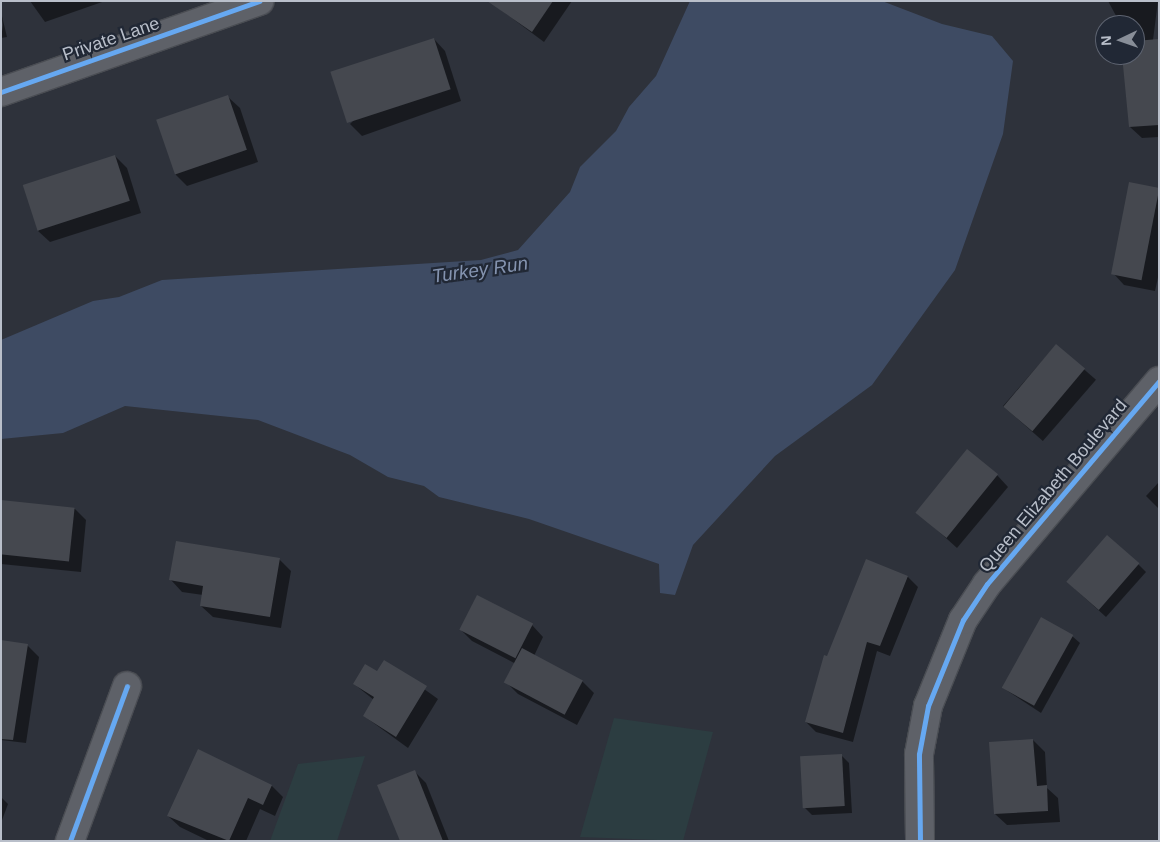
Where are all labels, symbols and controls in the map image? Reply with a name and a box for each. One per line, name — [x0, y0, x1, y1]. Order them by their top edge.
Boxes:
street label: Private Lane — [60, 12, 162, 66]
north arrow — [1095, 15, 1145, 65]
text: N — [1098, 35, 1114, 46]
water label: Turkey Run — [430, 252, 530, 288]
street label: Queen Elizabeth Boulevard — [974, 395, 1132, 577]

